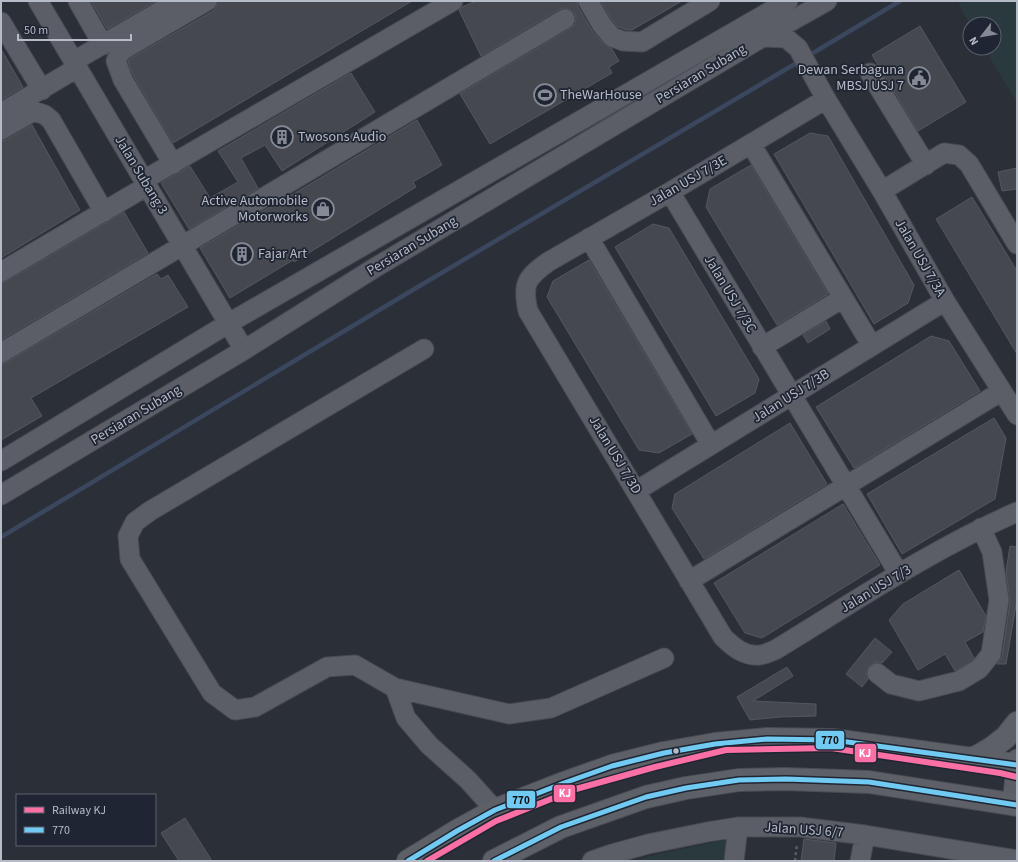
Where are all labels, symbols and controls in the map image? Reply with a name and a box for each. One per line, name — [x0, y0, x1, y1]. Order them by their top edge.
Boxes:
scale bar — [18, 16, 131, 42]
north arrow — [962, 16, 1002, 56]
text: 50 m — [24, 22, 48, 39]
text: N — [966, 34, 982, 48]
street label: Persiaran Subang — [652, 39, 750, 109]
place label: Dewan Serbaguna MBSJ USJ 7 — [798, 60, 904, 96]
public building icon: Dewan Serbaguna MBSJ USJ 7 — [906, 65, 932, 91]
sports icon: TheWarHouse — [532, 82, 558, 108]
place label: TheWarHouse — [560, 85, 642, 105]
building icon: Twosons Audio — [269, 124, 295, 150]
place label: Twosons Audio — [298, 127, 386, 147]
street label: Jalan Subang 3 — [110, 132, 173, 218]
street label: Jalan USJ 7/3E — [645, 151, 731, 211]
place label: Active Automobile Motorworks — [202, 191, 308, 227]
shop icon: Active Automobile Motorworks — [310, 196, 336, 222]
street label: Persiaran Subang — [363, 211, 461, 281]
street label: Jalan USJ 7/3A — [890, 215, 951, 301]
building icon: Fajar Art — [229, 241, 255, 267]
place label: Fajar Art — [258, 244, 307, 264]
street label: Jalan USJ 7/3C — [699, 251, 761, 337]
street label: Jalan USJ 7/3B — [749, 364, 833, 428]
street label: Persiaran Subang — [87, 380, 185, 450]
street label: Jalan USJ 7/3D — [584, 412, 646, 498]
street label: Jalan USJ 7/3 — [837, 560, 915, 618]
line badge: 770 — [815, 730, 845, 750]
text: 770 — [821, 733, 839, 748]
line badge: KJ — [854, 743, 877, 763]
unlabelled marker — [671, 746, 681, 756]
text: KJ — [859, 746, 871, 761]
line badge: KJ — [553, 784, 576, 803]
text: KJ — [559, 786, 571, 801]
line badge: 770 — [506, 790, 536, 809]
text: 770 — [512, 793, 530, 808]
legend — [16, 794, 156, 846]
text: Railway KJ — [52, 802, 106, 819]
street label: Jalan USJ 6/7 — [764, 817, 844, 843]
text: 770 — [52, 822, 70, 839]

